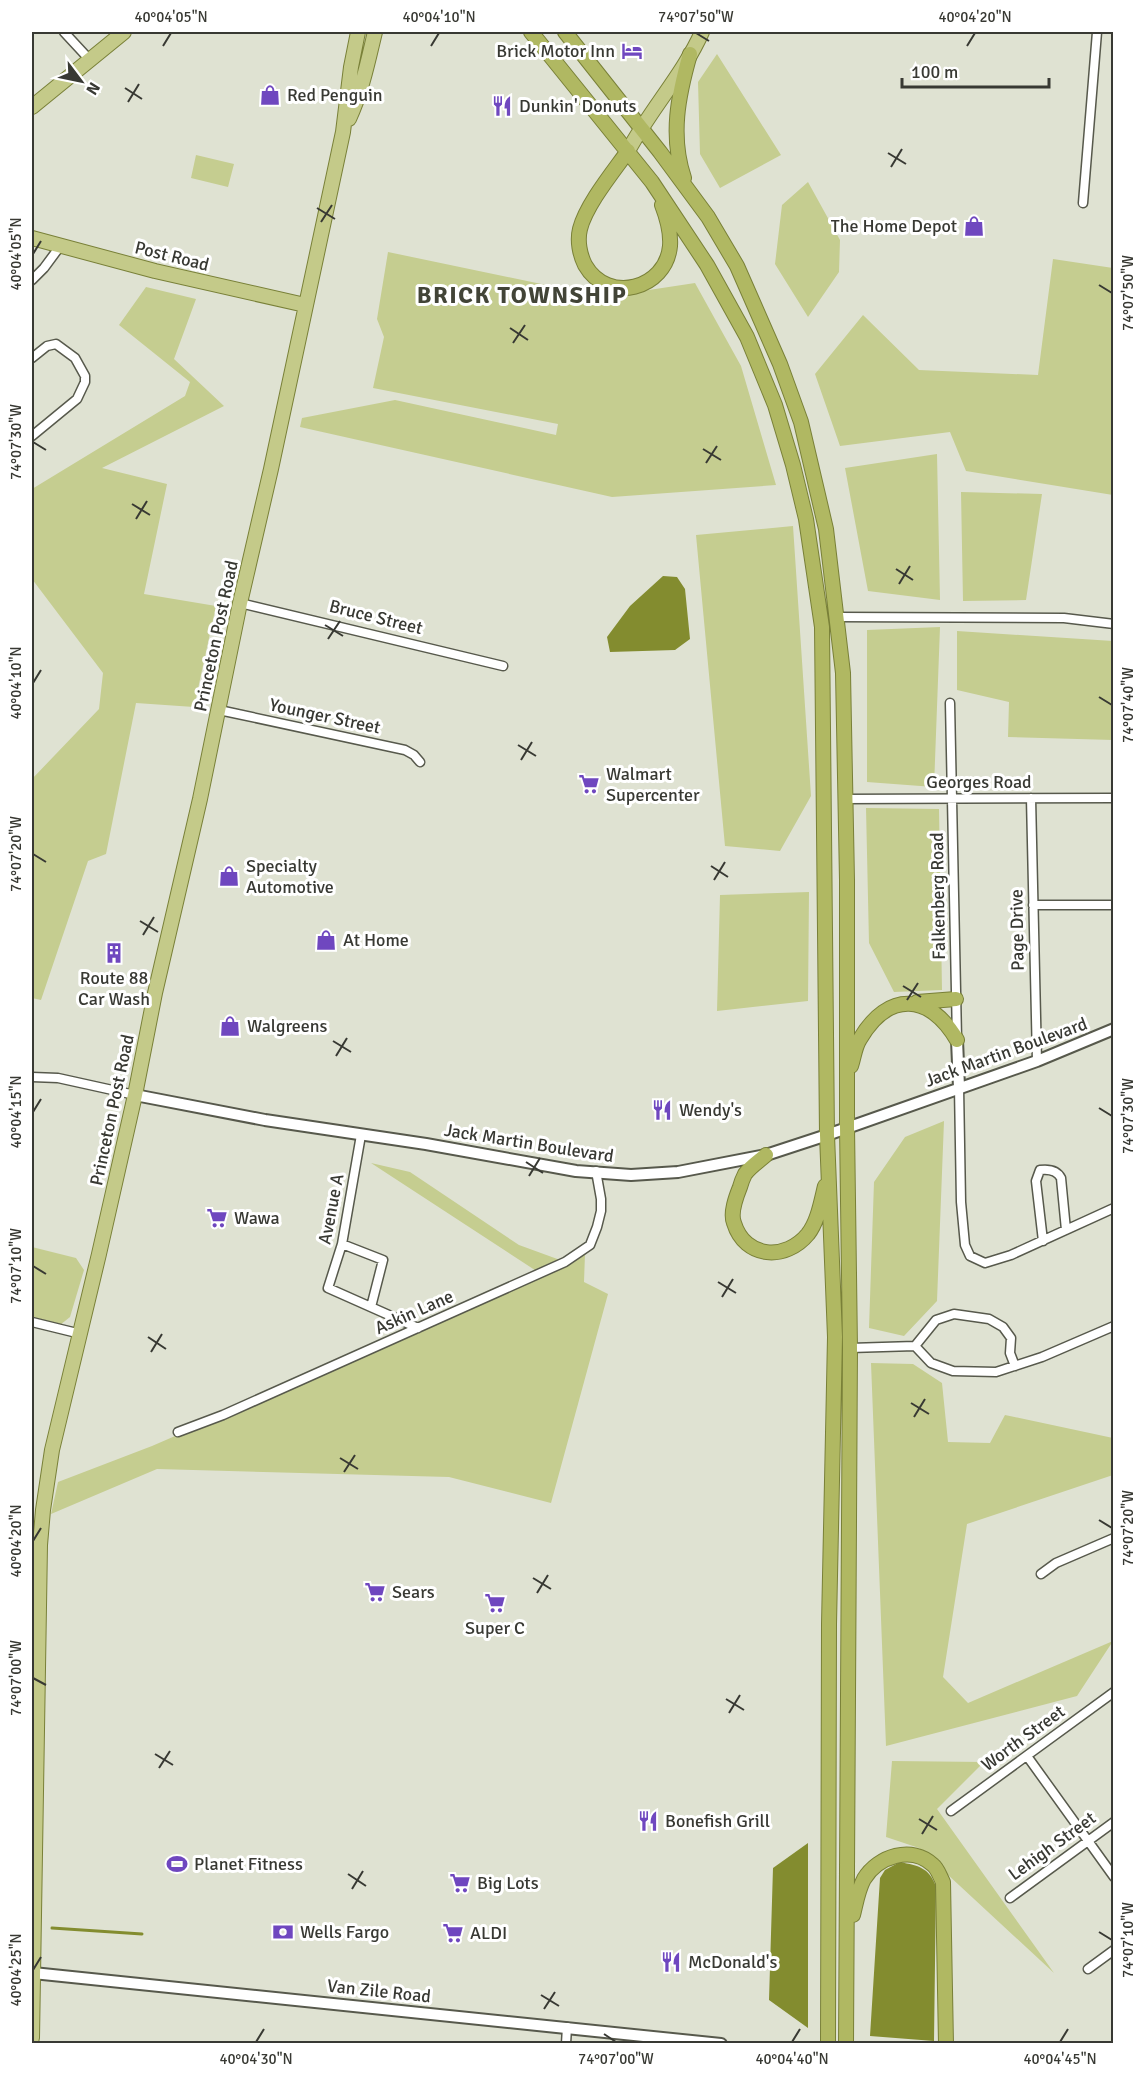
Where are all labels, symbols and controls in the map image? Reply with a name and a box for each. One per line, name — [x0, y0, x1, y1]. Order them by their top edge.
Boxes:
text: 40°04'05"N — [134, 8, 208, 26]
text: 40°04'10"N — [402, 8, 476, 26]
text: 74°07'50"W — [658, 8, 734, 26]
text: 40°04'20"N — [938, 8, 1012, 26]
hotel icon: Brick Motor Inn — [620, 39, 644, 63]
place label: Brick Motor Inn — [496, 40, 615, 62]
north arrow — [51, 51, 111, 111]
scale bar — [902, 51, 1049, 89]
text: 100 m — [911, 61, 958, 83]
text: N — [81, 78, 104, 98]
shop icon: Red Penguin — [258, 83, 282, 107]
place label: Red Penguin — [287, 84, 383, 106]
restaurant icon: Dunkin' Donuts — [490, 94, 514, 118]
place label: Dunkin' Donuts — [519, 95, 637, 117]
shop icon: The Home Depot — [962, 214, 986, 238]
place label: The Home Depot — [831, 215, 957, 237]
text: 40°04'05"N — [7, 217, 25, 291]
street label: Post Road — [133, 236, 211, 276]
text: 74°07'50"W — [1119, 255, 1137, 331]
district label: BRICK TOWNSHIP — [417, 280, 627, 310]
text: 74°07'30"W — [7, 404, 25, 480]
street label: Princeton Post Road — [189, 558, 243, 714]
street label: Bruce Street — [327, 595, 425, 639]
text: 40°04'10"N — [7, 646, 25, 720]
text: 74°07'40"W — [1119, 667, 1137, 743]
street label: Younger Street — [267, 693, 383, 739]
place label: Walmart Supercenter — [606, 763, 700, 806]
street label: Georges Road — [926, 771, 1032, 793]
supermarket icon: Walmart Supercenter — [577, 772, 601, 796]
text: 74°07'20"W — [7, 816, 25, 892]
street label: Falkenberg Road — [926, 832, 950, 960]
place label: Specialty Automotive — [246, 855, 334, 898]
shop icon: Specialty Automotive — [217, 864, 241, 888]
street label: Page Drive — [1005, 889, 1029, 971]
shop icon: At Home — [314, 928, 338, 952]
place label: At Home — [343, 929, 409, 951]
building icon: Route 88 Car Wash — [102, 941, 126, 965]
place label: Route 88 Car Wash — [78, 967, 150, 1010]
street label: Jack Martin Boulevard — [922, 1012, 1090, 1092]
shop icon: Walgreens — [218, 1014, 242, 1038]
place label: Walgreens — [247, 1015, 328, 1037]
street label: Princeton Post Road — [85, 1032, 139, 1188]
text: 40°04'15"N — [7, 1075, 25, 1149]
text: 74°07'30"W — [1119, 1078, 1137, 1154]
restaurant icon: Wendy's — [650, 1098, 674, 1122]
place label: Wendy's — [679, 1099, 742, 1121]
street label: Jack Martin Boulevard — [443, 1119, 615, 1167]
street label: Avenue A — [313, 1172, 349, 1246]
supermarket icon: Wawa — [205, 1206, 229, 1230]
place label: Wawa — [234, 1207, 280, 1229]
text: 74°07'10"W — [7, 1228, 25, 1304]
street label: Askin Lane — [371, 1285, 457, 1339]
text: 74°07'20"W — [1119, 1490, 1137, 1566]
text: 40°04'20"N — [7, 1504, 25, 1578]
supermarket icon: Sears — [363, 1580, 387, 1604]
place label: Sears — [392, 1581, 435, 1603]
supermarket icon: Super C — [483, 1591, 507, 1615]
place label: Super C — [465, 1617, 525, 1639]
text: 74°07'00"W — [7, 1640, 25, 1716]
street label: Worth Street — [977, 1700, 1069, 1776]
street label: Lehigh Street — [1004, 1807, 1100, 1885]
restaurant icon: Bonefish Grill — [636, 1809, 660, 1833]
place label: Bonefish Grill — [665, 1810, 770, 1832]
sports icon: Planet Fitness — [165, 1852, 189, 1876]
place label: Planet Fitness — [194, 1853, 303, 1875]
supermarket icon: Big Lots — [448, 1871, 472, 1895]
place label: Big Lots — [477, 1872, 539, 1894]
text: 74°07'10"W — [1119, 1902, 1137, 1978]
bank icon: Wells Fargo — [271, 1920, 295, 1944]
place label: Wells Fargo — [300, 1921, 389, 1943]
supermarket icon: ALDI — [441, 1921, 465, 1945]
place label: ALDI — [470, 1922, 507, 1944]
text: 40°04'25"N — [7, 1933, 25, 2007]
restaurant icon: McDonald's — [659, 1950, 683, 1974]
place label: McDonald's — [688, 1951, 777, 1973]
street label: Van Zile Road — [326, 1975, 432, 2007]
text: 40°04'30"N — [219, 2050, 293, 2068]
text: 74°07'00"W — [578, 2050, 654, 2068]
text: 40°04'40"N — [755, 2050, 829, 2068]
text: 40°04'45"N — [1023, 2050, 1097, 2068]

